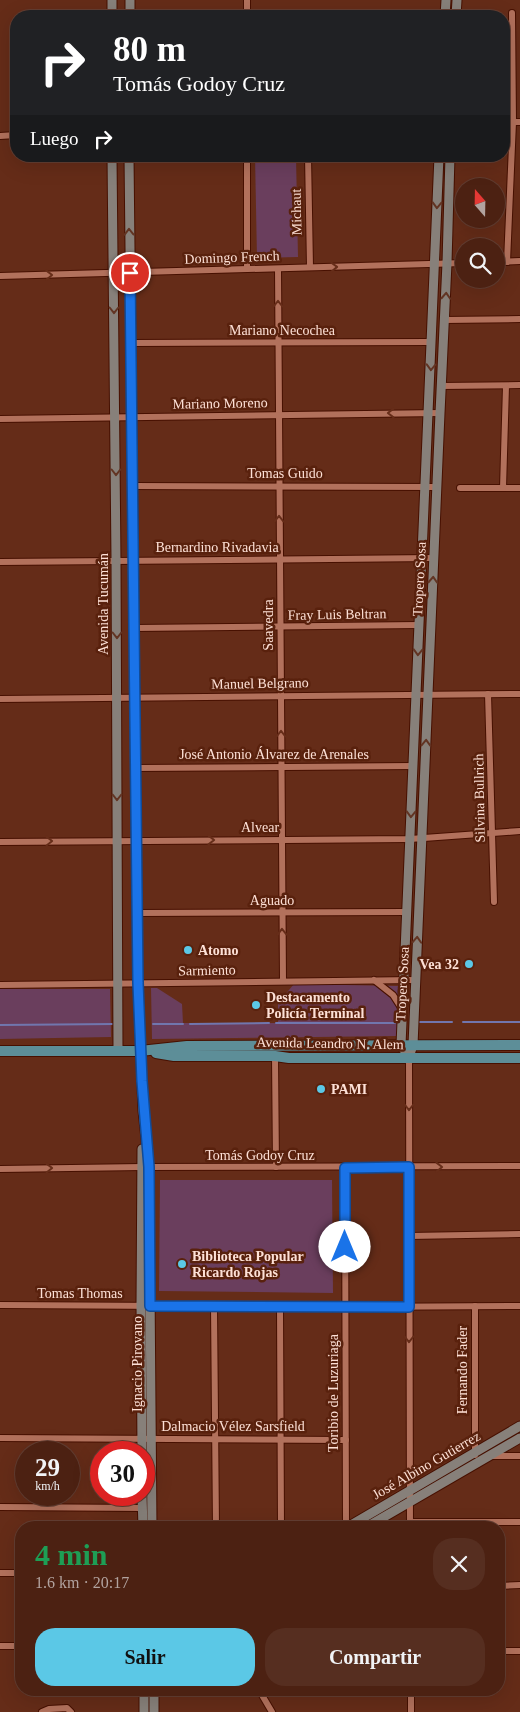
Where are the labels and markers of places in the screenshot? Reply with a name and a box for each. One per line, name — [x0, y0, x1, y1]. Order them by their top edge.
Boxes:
pin — [109, 252, 151, 294]
place label: Atomo — [198, 943, 238, 958]
marker: Atomo — [182, 944, 194, 956]
place label: Vea 32 — [419, 957, 459, 972]
marker: Vea 32 — [463, 958, 475, 970]
place label: Destacamento Policía Terminal — [266, 990, 365, 1021]
marker: Destacamento Policía Terminal — [250, 999, 262, 1011]
place label: PAMI — [331, 1082, 367, 1097]
marker: PAMI — [315, 1083, 327, 1095]
place label: Biblioteca Popular Ricardo Rojas — [192, 1249, 304, 1280]
marker: Biblioteca Popular Ricardo Rojas — [176, 1258, 188, 1270]

